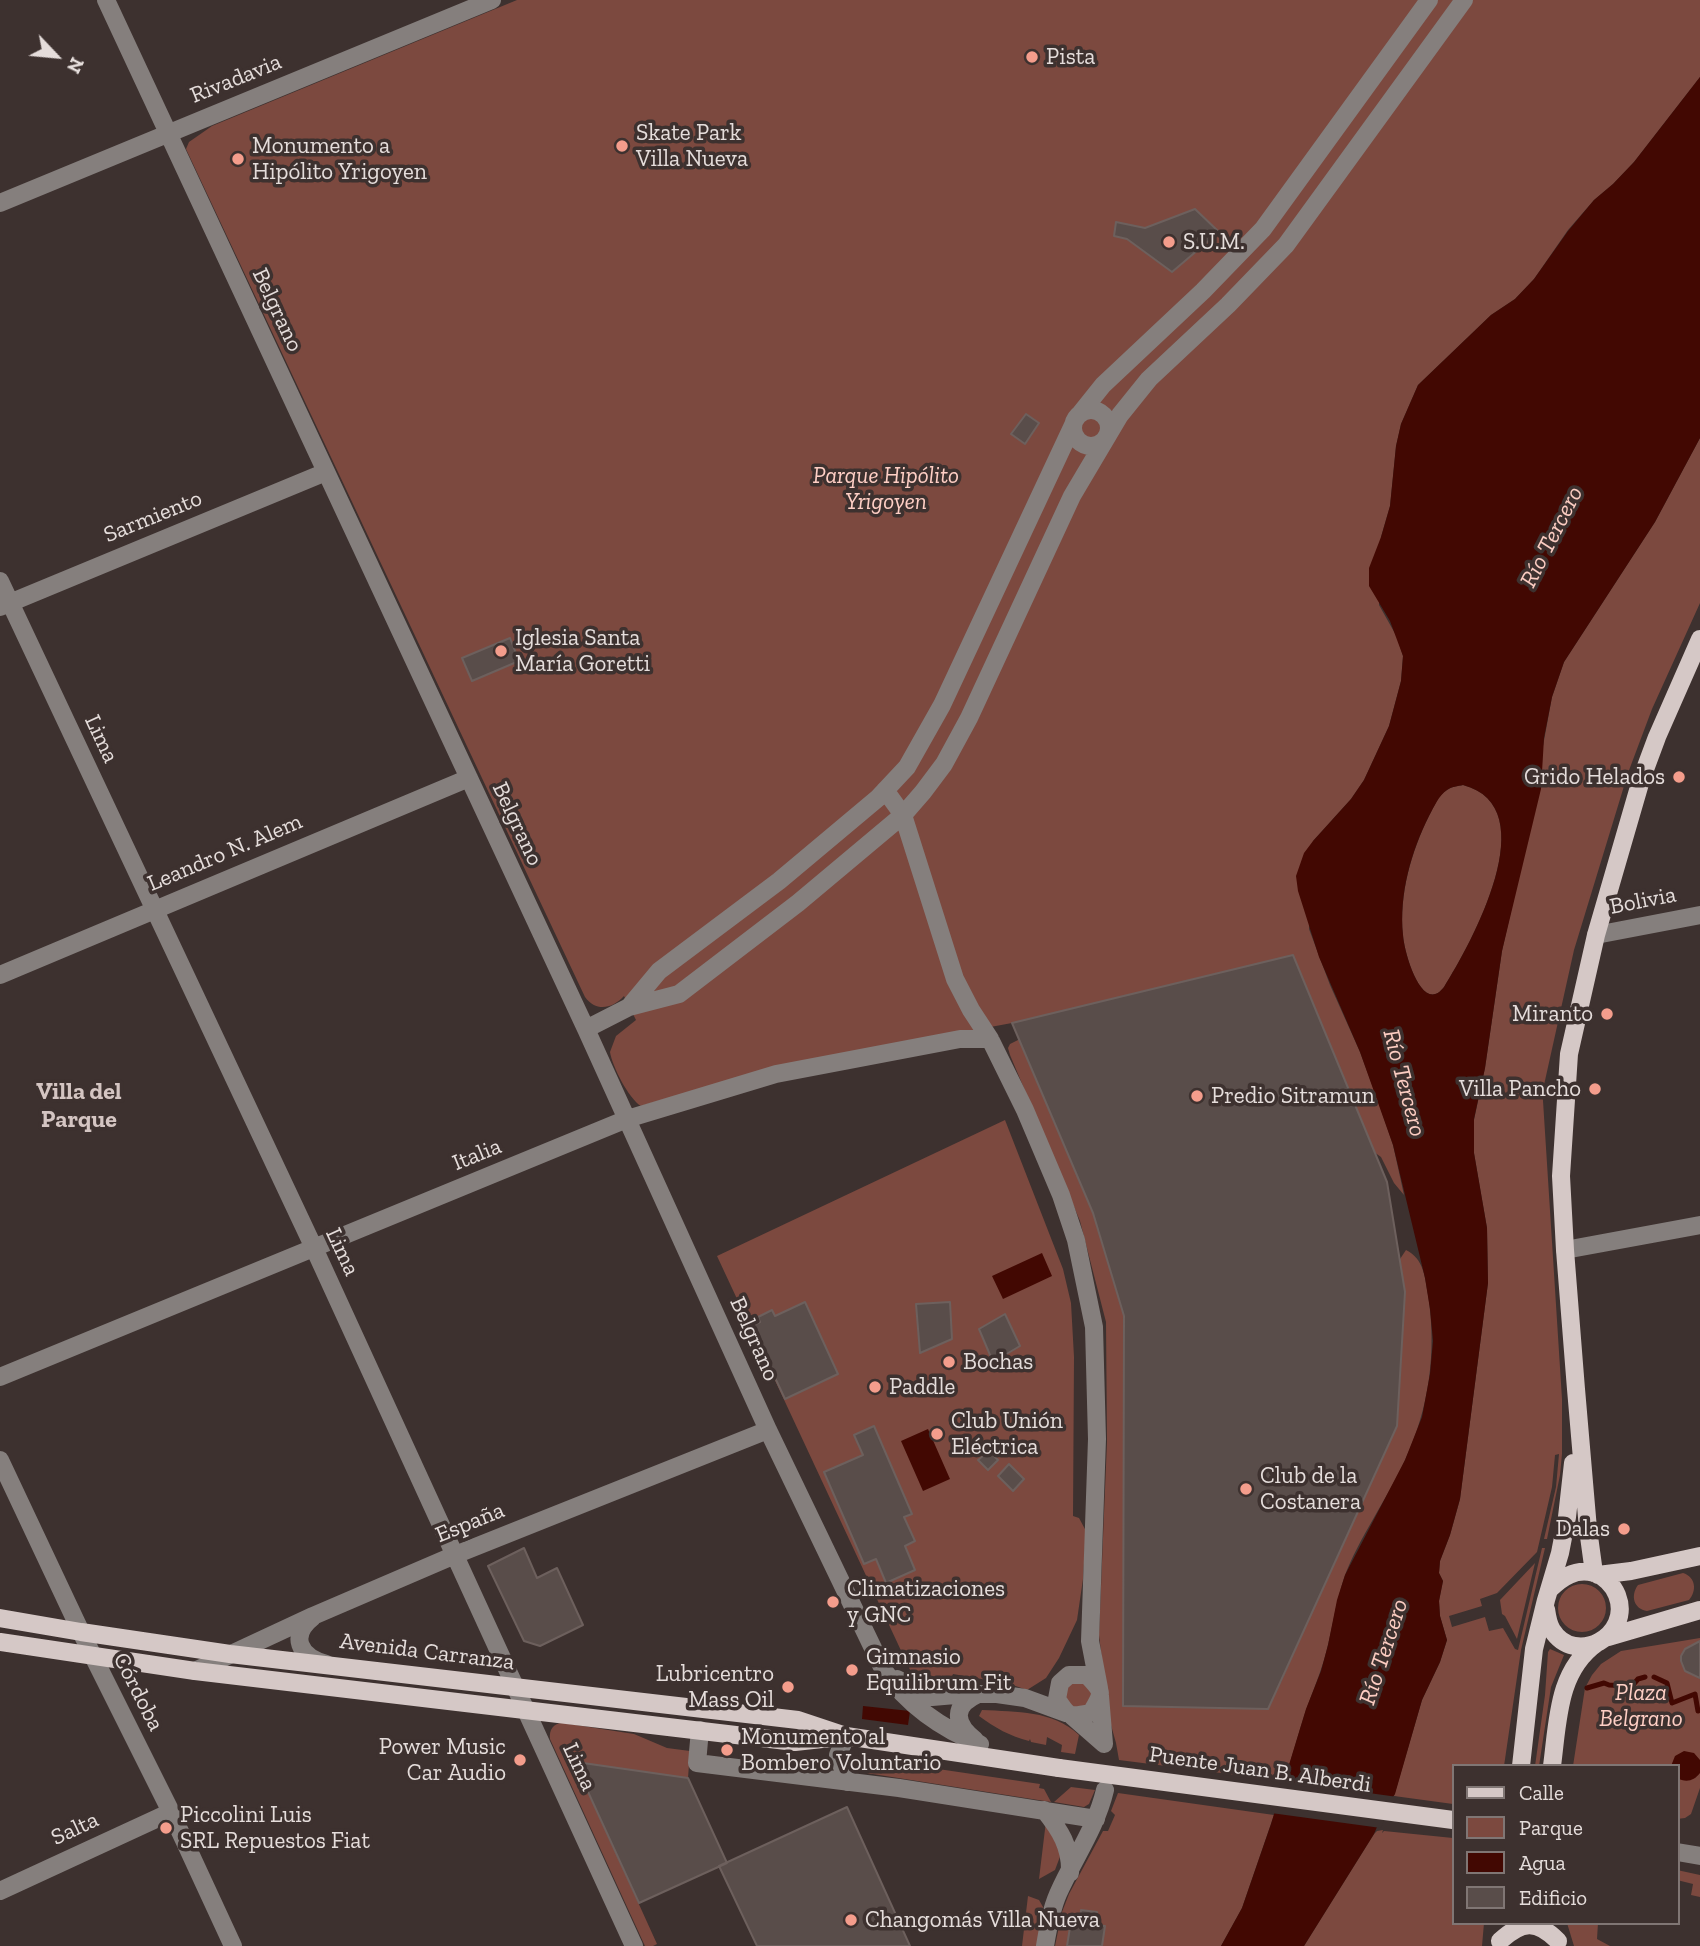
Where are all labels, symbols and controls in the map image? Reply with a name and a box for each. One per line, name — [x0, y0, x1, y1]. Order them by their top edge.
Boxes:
north arrow — [21, 21, 91, 91]
place label: Pista — [1046, 43, 1095, 71]
street label: Rivadavia — [186, 48, 286, 110]
marker: Pista — [1024, 49, 1040, 65]
text: N — [62, 54, 89, 77]
place label: Skate Park Villa Nueva — [636, 119, 748, 173]
place label: Monumento a Hipólito Yrigoyen — [252, 132, 427, 186]
marker: Skate Park Villa Nueva — [614, 138, 630, 154]
marker: Monumento a Hipólito Yrigoyen — [230, 151, 246, 167]
place label: S.U.M. — [1183, 228, 1245, 256]
marker: S.U.M. — [1161, 234, 1177, 250]
street label: Belgrano — [246, 264, 308, 356]
park label: Parque Hipólito Yrigoyen — [813, 462, 959, 516]
water label: Río Tercero — [1514, 482, 1590, 592]
street label: Sarmiento — [100, 485, 206, 549]
place label: Iglesia Santa María Goretti — [515, 624, 650, 678]
marker: Iglesia Santa María Goretti — [493, 643, 509, 659]
street label: Lima — [78, 711, 124, 767]
place label: Grido Helados — [1524, 763, 1665, 791]
marker: Grido Helados — [1671, 769, 1687, 785]
street label: Belgrano — [486, 778, 548, 870]
street label: Leandro N. Alem — [144, 808, 306, 898]
street label: Bolivia — [1607, 881, 1679, 921]
place label: Miranto — [1512, 1000, 1593, 1028]
marker: Miranto — [1599, 1006, 1615, 1022]
water label: Río Tercero — [1376, 1026, 1432, 1140]
place label: Villa Pancho — [1459, 1075, 1581, 1103]
district label: Villa del Parque — [36, 1078, 122, 1134]
marker: Villa Pancho — [1587, 1081, 1603, 1097]
place label: Predio Sitramun — [1211, 1082, 1375, 1110]
marker: Predio Sitramun — [1189, 1088, 1205, 1104]
street label: Italia — [448, 1133, 506, 1177]
street label: Lima — [319, 1224, 365, 1280]
street label: Belgrano — [723, 1293, 785, 1385]
place label: Bochas — [963, 1348, 1033, 1376]
marker: Bochas — [941, 1354, 957, 1370]
place label: Paddle — [889, 1373, 955, 1401]
marker: Paddle — [867, 1379, 883, 1395]
place label: Club Unión Eléctrica — [951, 1407, 1063, 1461]
marker: Club Unión Eléctrica — [929, 1426, 945, 1442]
place label: Club de la Costanera — [1260, 1462, 1361, 1516]
marker: Club de la Costanera — [1238, 1481, 1254, 1497]
street label: España — [432, 1497, 508, 1549]
place label: Dalas — [1555, 1515, 1610, 1543]
marker: Dalas — [1616, 1521, 1632, 1537]
place label: Climatizaciones y GNC — [847, 1575, 1005, 1629]
marker: Climatizaciones y GNC — [825, 1594, 841, 1610]
water label: Río Tercero — [1353, 1595, 1415, 1709]
street label: Avenida Carranza — [338, 1628, 516, 1676]
place label: Gimnasio Equilibrum Fit — [866, 1643, 1011, 1697]
street label: Córdoba — [107, 1648, 169, 1736]
place label: Lubricentro Mass Oil — [656, 1660, 774, 1714]
marker: Gimnasio Equilibrum Fit — [844, 1662, 860, 1678]
marker: Lubricentro Mass Oil — [780, 1679, 796, 1695]
park label: Plaza Belgrano — [1599, 1679, 1683, 1733]
place label: Monumento al Bombero Voluntario — [741, 1723, 941, 1777]
place label: Power Music Car Audio — [379, 1733, 506, 1787]
street label: Lima — [556, 1739, 602, 1795]
street label: Puente Juan B. Alberdi — [1147, 1741, 1373, 1799]
marker: Monumento al Bombero Voluntario — [719, 1742, 735, 1758]
marker: Power Music Car Audio — [512, 1752, 528, 1768]
legend — [1452, 1764, 1679, 1925]
text: Calle — [1519, 1780, 1564, 1805]
place label: Piccolini Luis SRL Repuestos Fiat — [180, 1801, 370, 1855]
street label: Salta — [47, 1806, 103, 1852]
text: Parque — [1519, 1815, 1583, 1840]
marker: Piccolini Luis SRL Repuestos Fiat — [158, 1820, 174, 1836]
text: Agua — [1519, 1850, 1566, 1875]
text: Edificio — [1519, 1885, 1587, 1910]
place label: Changomás Villa Nueva — [865, 1906, 1100, 1934]
marker: Changomás Villa Nueva — [843, 1912, 859, 1928]

